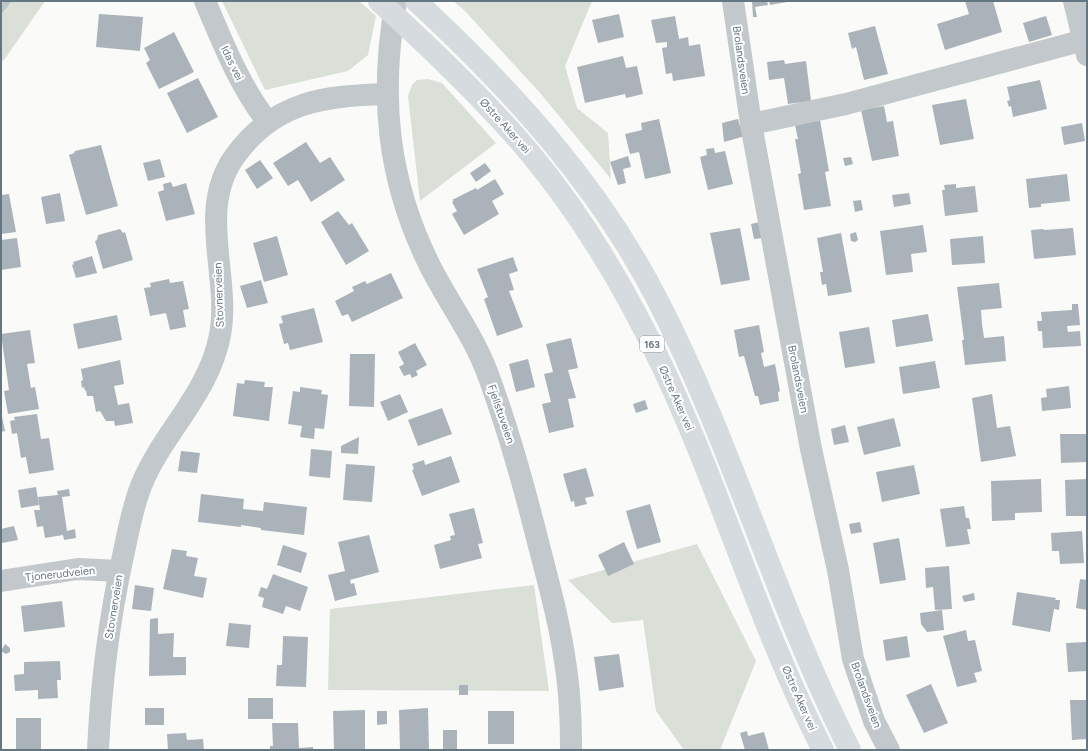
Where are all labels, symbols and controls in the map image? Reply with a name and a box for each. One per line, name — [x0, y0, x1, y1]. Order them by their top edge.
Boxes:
street label: Brolandsveien — [730, 25, 752, 95]
street label: Idas vei — [218, 44, 246, 82]
street label: Østre Aker vei — [477, 96, 533, 156]
street label: Stovnerveien — [211, 262, 227, 328]
road number: 163 — [640, 336, 664, 352]
street label: Brolandsveien — [785, 344, 811, 414]
street label: Østre Aker vei — [656, 364, 696, 432]
street label: Fjellstuveien — [485, 383, 517, 445]
street label: Tjonerudveien — [24, 564, 96, 584]
street label: Stovnerveien — [102, 574, 126, 640]
street label: Brolandsveien — [848, 660, 884, 730]
street label: Østre Aker vei — [779, 664, 819, 732]

